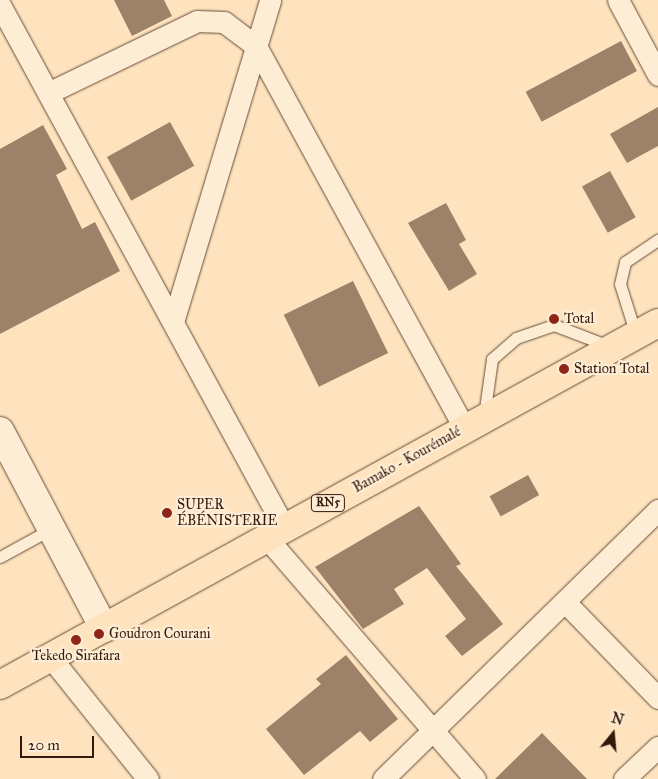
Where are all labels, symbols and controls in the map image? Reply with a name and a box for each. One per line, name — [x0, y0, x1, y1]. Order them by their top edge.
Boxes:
place label: Total — [564, 311, 594, 327]
marker: Total — [548, 313, 560, 325]
place label: Station Total — [574, 361, 650, 377]
marker: Station Total — [558, 363, 570, 375]
street label: Bamako - Kourémalé — [350, 423, 464, 497]
road number: RN5 — [310, 493, 346, 512]
place label: SUPER ÉBÉNISTERIE — [177, 497, 278, 530]
marker: SUPER ÉBÉNISTERIE — [161, 507, 173, 519]
place label: Goudron Courani — [109, 626, 211, 642]
marker: Goudron Courani — [93, 628, 105, 640]
marker: Tekedo Sirafara — [70, 634, 82, 646]
place label: Tekedo Sirafara — [32, 648, 120, 664]
north arrow — [588, 709, 638, 759]
text: N — [609, 709, 626, 729]
scale bar — [22, 726, 96, 758]
text: 20 m — [28, 736, 60, 754]

